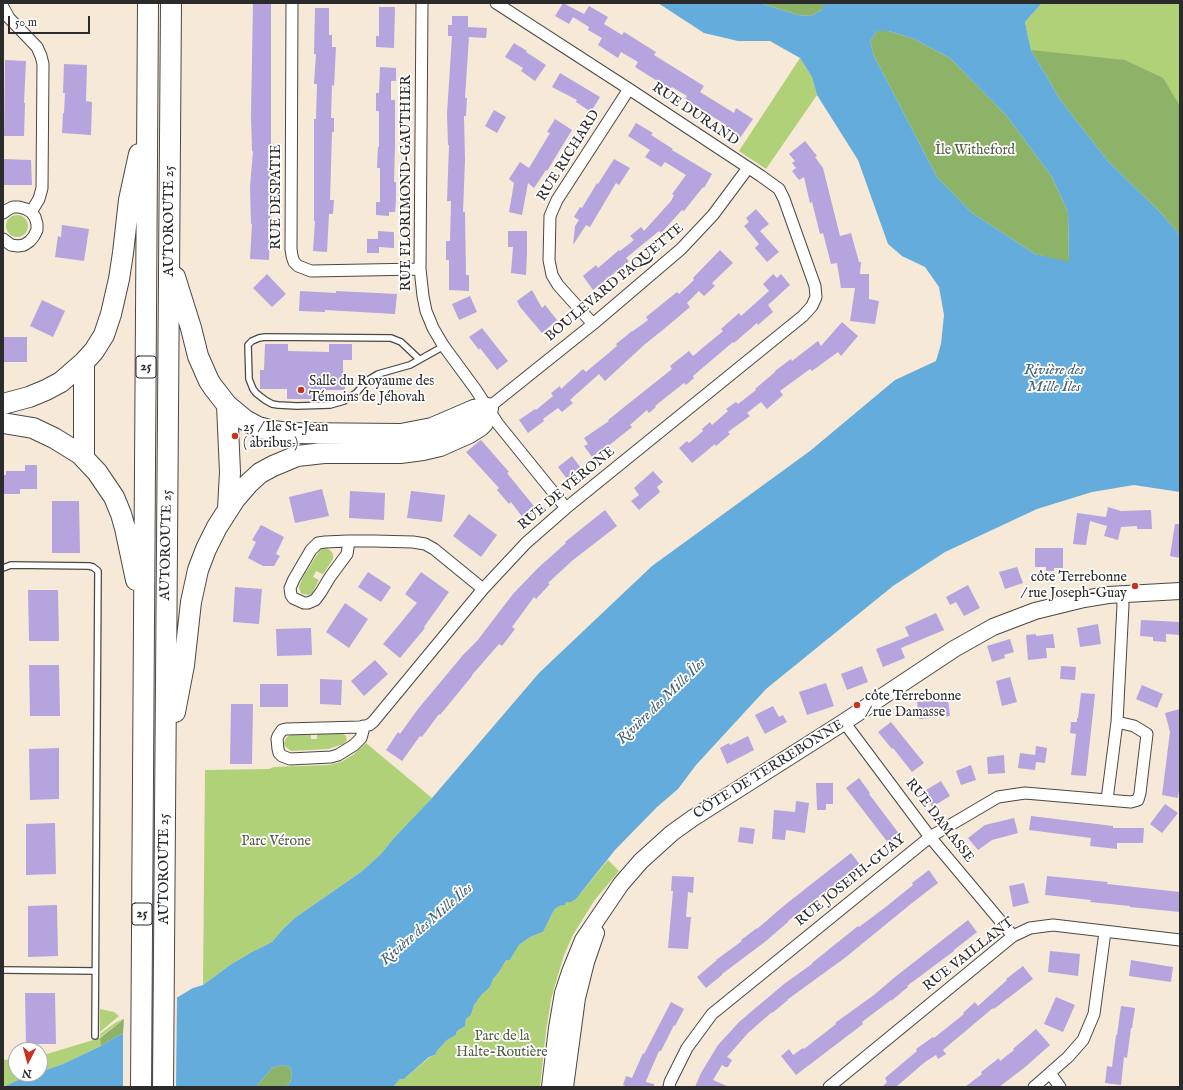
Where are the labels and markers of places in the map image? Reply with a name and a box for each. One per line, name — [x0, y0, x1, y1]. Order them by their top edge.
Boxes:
place label: Salle du Royaume des Témoins de Jéhovah — [309, 374, 434, 406]
marker: Salle du Royaume des Témoins de Jéhovah — [296, 385, 306, 395]
place label: 25 / Ile St-Jean ( abribus ) — [243, 420, 329, 452]
marker: 25 / Ile St-Jean ( abribus ) — [230, 431, 240, 441]
place label: côte Terrebonne / rue Joseph-Guay — [1020, 570, 1127, 602]
marker: côte Terrebonne / rue Joseph-Guay — [1130, 581, 1140, 591]
place label: côte Terrebonne / rue Damasse — [865, 689, 961, 722]
marker: côte Terrebonne / rue Damasse — [852, 700, 862, 710]

